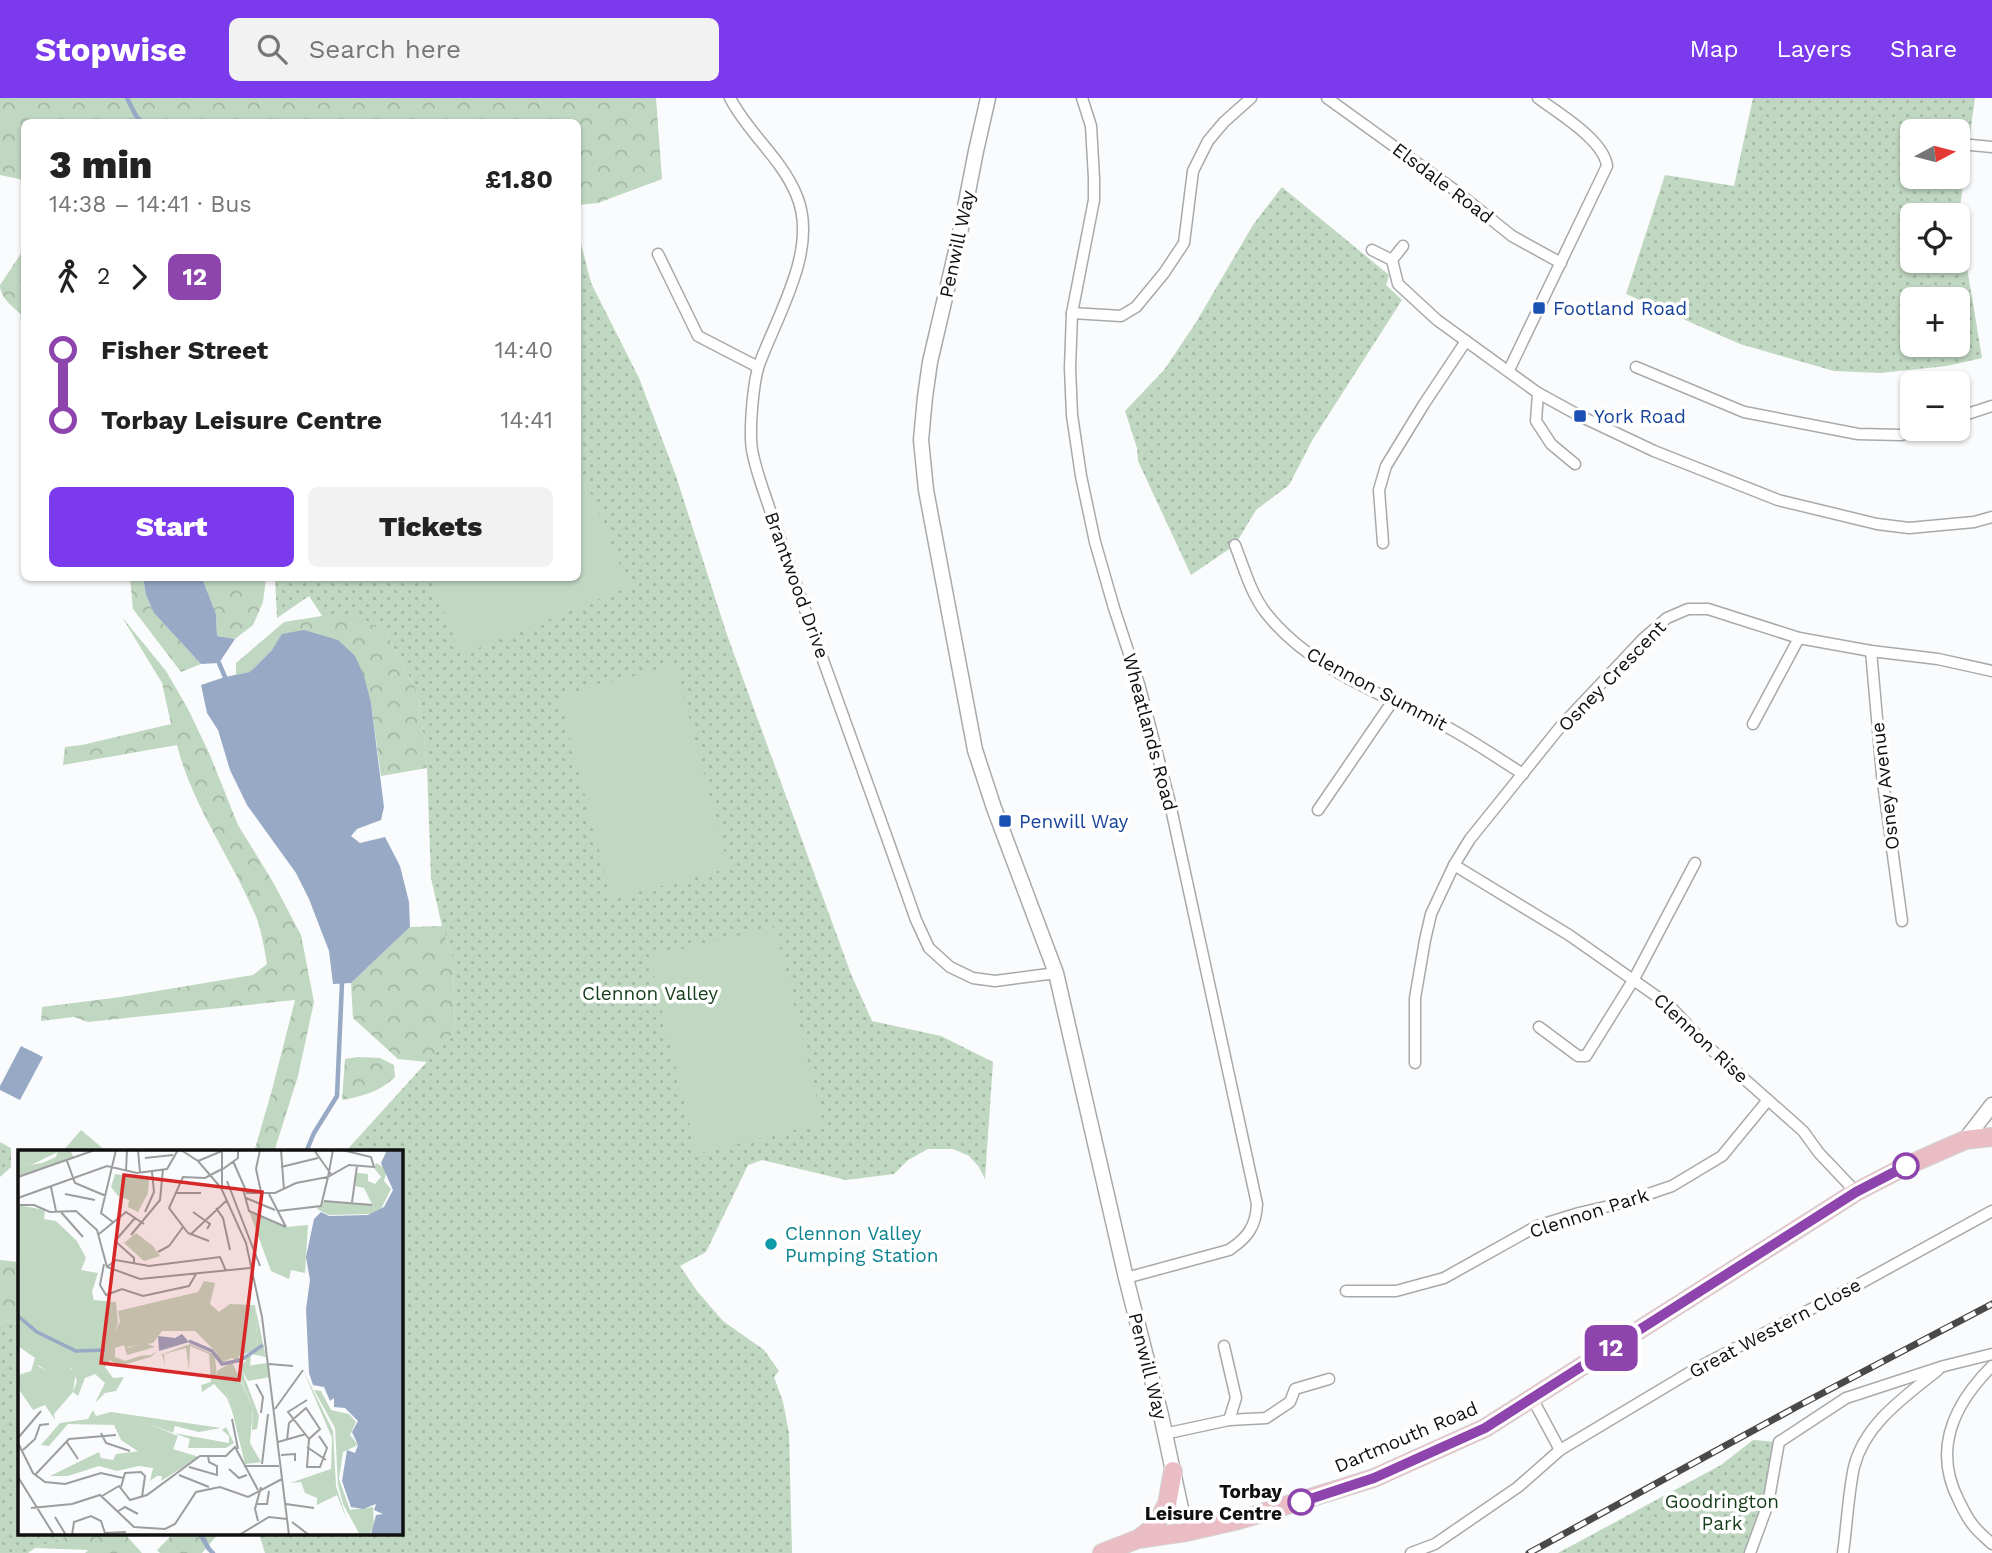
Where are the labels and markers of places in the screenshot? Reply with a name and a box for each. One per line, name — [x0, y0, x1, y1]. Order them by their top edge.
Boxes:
place label: Footland Road — [1553, 297, 1687, 320]
marker: Footland Road — [1531, 300, 1547, 316]
place label: York Road — [1594, 405, 1686, 428]
marker: York Road — [1572, 408, 1588, 424]
place label: Penwill Way — [1019, 810, 1129, 833]
marker: Penwill Way — [997, 813, 1013, 829]
unlabelled marker — [1893, 1153, 1919, 1179]
place label: Clennon Valley Pumping Station — [785, 1222, 938, 1267]
marker: Clennon Valley Pumping Station — [763, 1236, 779, 1252]
place label: Torbay Leisure Centre — [1145, 1480, 1282, 1525]
marker: Torbay Leisure Centre — [1288, 1489, 1314, 1515]

